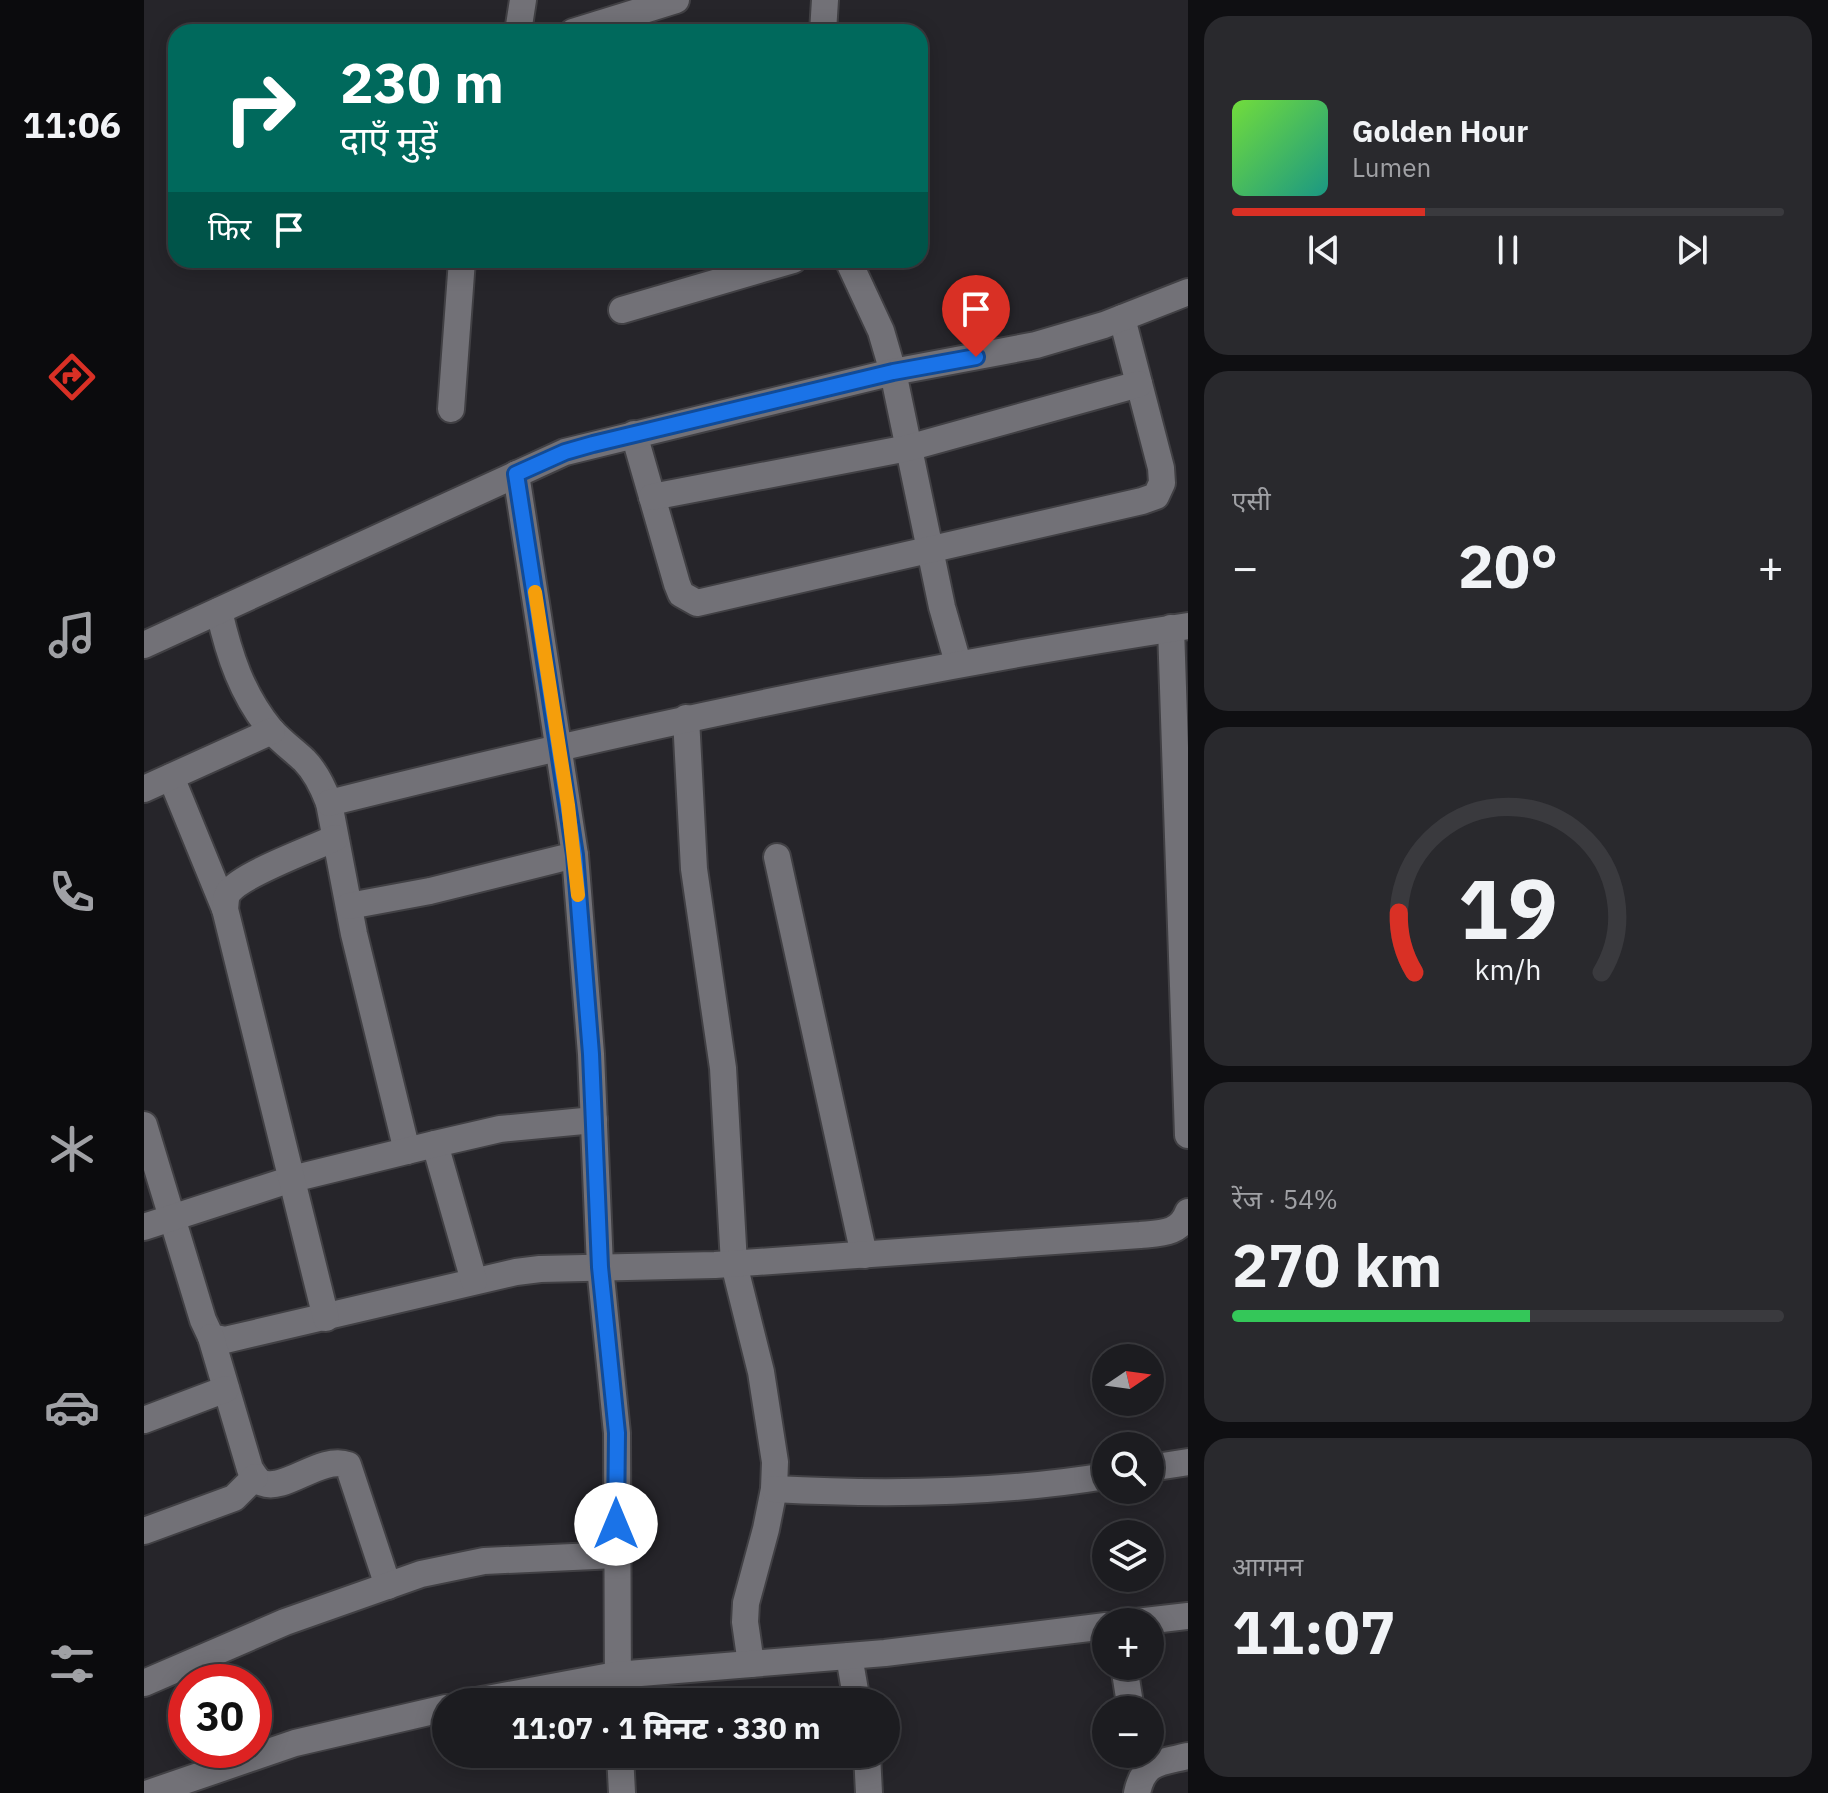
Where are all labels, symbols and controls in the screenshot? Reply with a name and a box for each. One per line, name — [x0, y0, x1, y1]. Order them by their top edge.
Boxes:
text: 230 m — [340, 46, 504, 118]
icon: right — [208, 56, 312, 160]
text: 11:06 — [23, 101, 121, 148]
text: Golden Hour — [1352, 111, 1528, 150]
text: दाएँ मुड़ें — [340, 116, 438, 163]
text: Lumen — [1352, 150, 1431, 184]
icon: arrive — [267, 208, 311, 252]
text: फिर — [208, 209, 251, 248]
icon: previous — [1302, 228, 1346, 272]
icon: pause — [1486, 228, 1530, 272]
icon: next — [1670, 228, 1714, 272]
pin — [942, 275, 1010, 357]
icon: arrive — [954, 287, 998, 331]
icon: directions — [44, 349, 100, 405]
text: एसी — [1232, 483, 1271, 517]
text: 20° — [1458, 526, 1558, 605]
text: − — [1232, 538, 1258, 595]
text: + — [1758, 538, 1784, 595]
icon: music — [44, 607, 100, 663]
text: 19 — [1458, 853, 1558, 961]
icon: phone — [44, 864, 100, 920]
text: km/h — [1474, 951, 1542, 988]
icon: climate — [44, 1121, 100, 1177]
text: रेंज · 54% — [1232, 1182, 1338, 1216]
text: 270 km — [1232, 1225, 1442, 1304]
north arrow — [1092, 1344, 1164, 1416]
map controls — [1092, 1344, 1164, 1768]
icon: car — [44, 1379, 100, 1435]
button: search — [1092, 1432, 1164, 1504]
position arrow — [574, 1482, 658, 1566]
button: layers — [1092, 1520, 1164, 1592]
text: आगमन — [1232, 1549, 1303, 1583]
text: 11:07 — [1232, 1592, 1396, 1671]
button: + — [1092, 1608, 1164, 1680]
icon: filters — [44, 1636, 100, 1692]
speed limit sign: 30 — [168, 1664, 272, 1768]
button: − — [1092, 1696, 1164, 1768]
text: 11:07 · 1 मिनट · 330 m — [511, 1708, 821, 1747]

